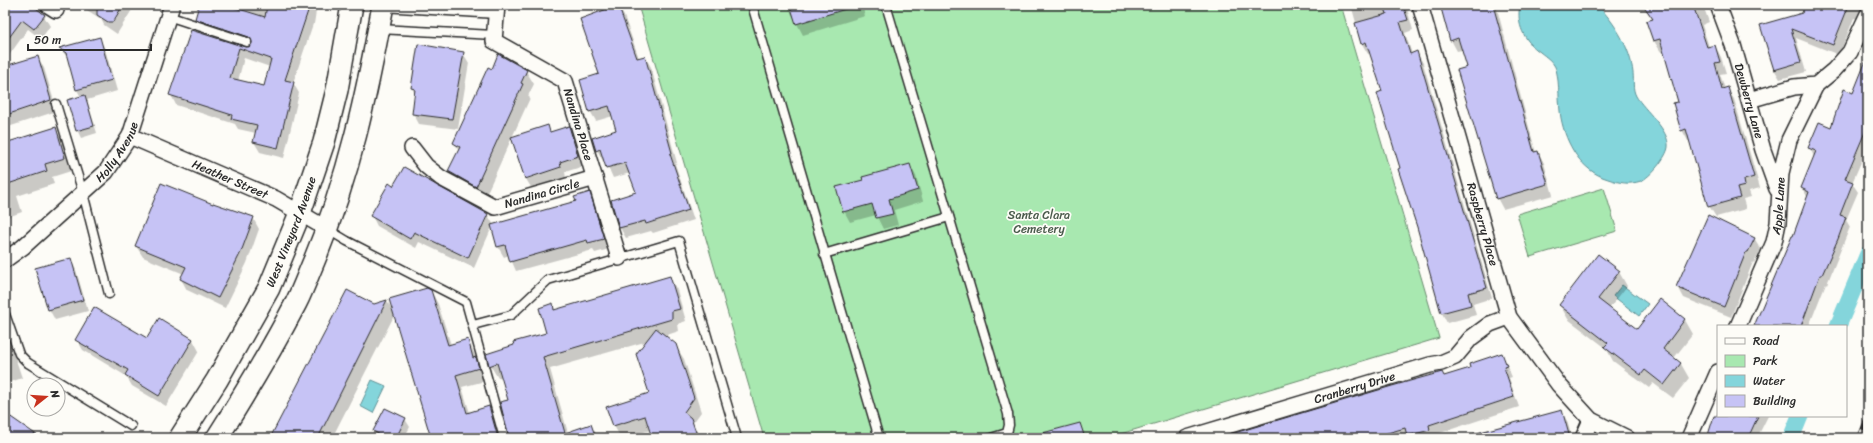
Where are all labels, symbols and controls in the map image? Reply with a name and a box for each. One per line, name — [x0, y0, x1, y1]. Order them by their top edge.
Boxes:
scale bar — [28, 26, 151, 52]
text: 50 m — [34, 29, 61, 51]
street label: Dewberry Lane — [1728, 61, 1770, 141]
street label: Nandina Place — [557, 85, 600, 164]
street label: Holly Avenue — [90, 119, 145, 188]
street label: Heather Street — [189, 153, 273, 206]
street label: Nandina Circle — [501, 172, 582, 215]
street label: West Vineyard Avenue — [260, 173, 323, 291]
street label: Apple Lane — [1765, 176, 1792, 237]
street label: Raspberry Place — [1460, 180, 1505, 269]
park label: Santa Clara Cemetery — [1008, 204, 1070, 240]
legend — [1717, 325, 1847, 417]
text: Road — [1753, 330, 1780, 352]
text: Park — [1753, 350, 1778, 372]
street label: Cranberry Drive — [1311, 365, 1398, 410]
text: Water — [1753, 370, 1786, 392]
north arrow — [26, 377, 66, 417]
text: N — [45, 387, 65, 401]
text: Building — [1753, 390, 1796, 412]

